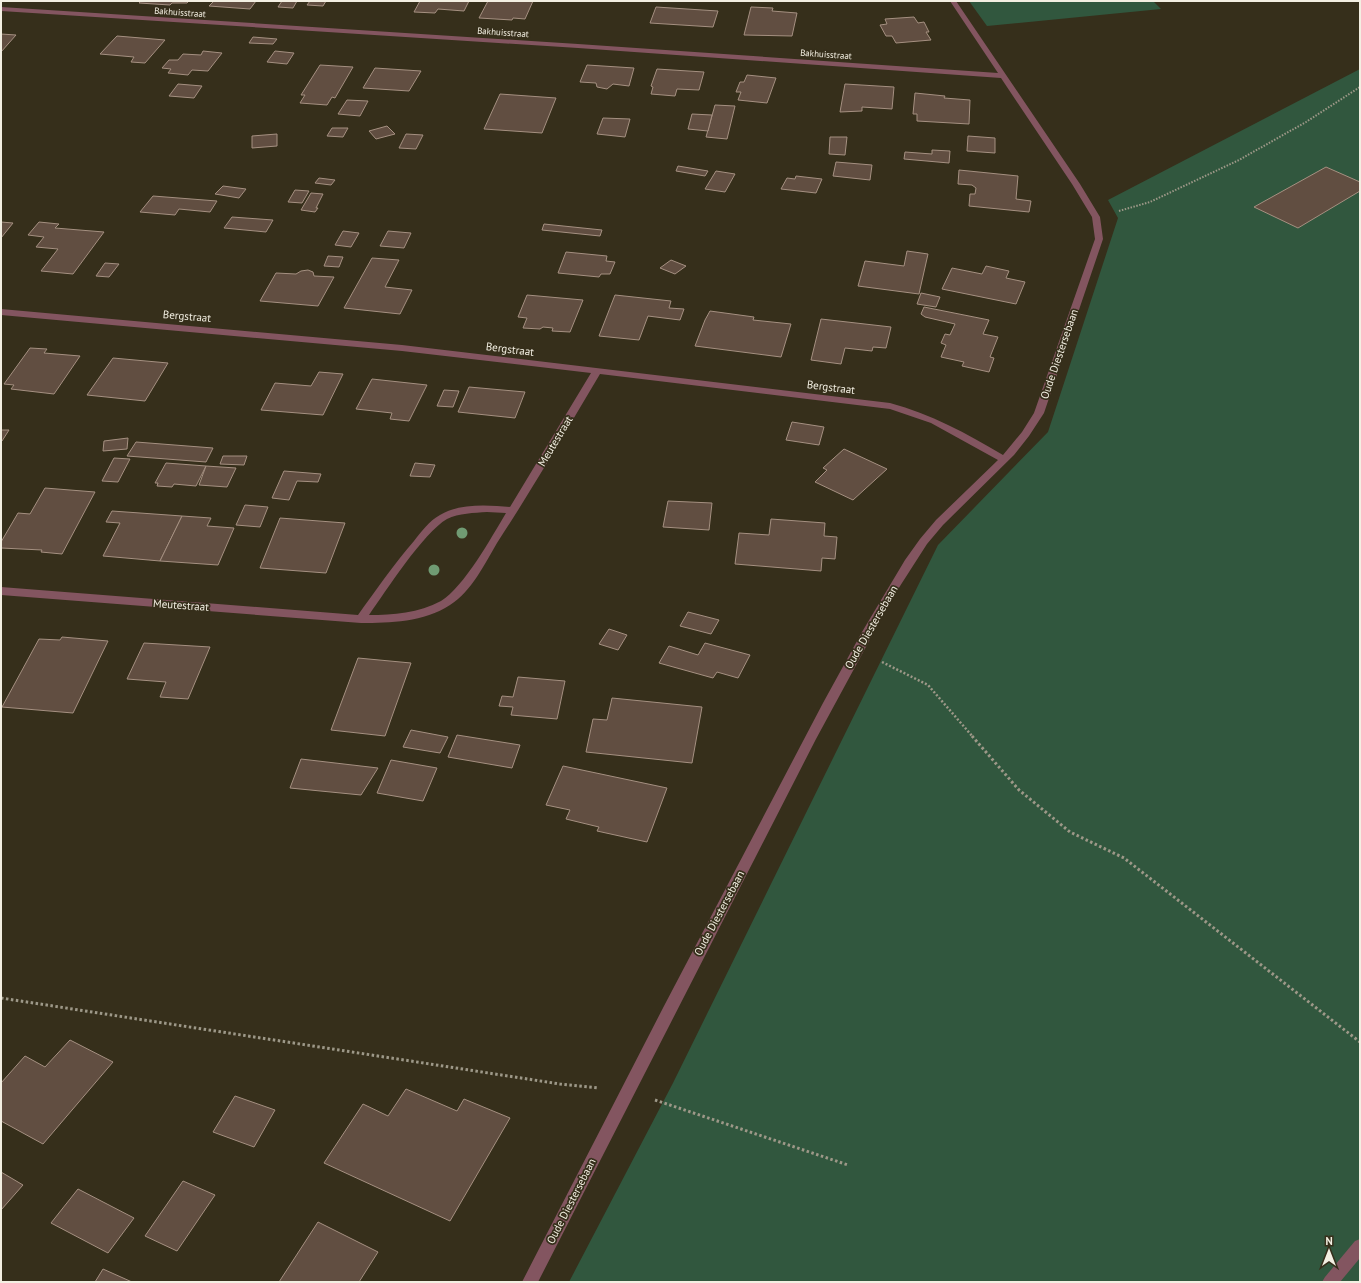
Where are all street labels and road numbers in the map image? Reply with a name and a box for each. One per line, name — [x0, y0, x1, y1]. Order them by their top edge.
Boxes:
street label: Bakhuisstraat — [154, 5, 206, 19]
street label: Bakhuisstraat — [477, 25, 529, 39]
street label: Bakhuisstraat — [800, 47, 852, 61]
street label: Bergstraat — [162, 307, 212, 325]
street label: Oude Diestersebaan — [1037, 307, 1081, 401]
street label: Bergstraat — [485, 339, 535, 359]
street label: Bergstraat — [806, 377, 856, 397]
street label: Meutestraat — [535, 413, 576, 469]
street label: Oude Diestersebaan — [841, 583, 901, 671]
street label: Meutestraat — [153, 596, 210, 614]
street label: Oude Diestersebaan — [691, 868, 747, 958]
street label: Oude Diestersebaan — [543, 1156, 599, 1246]

